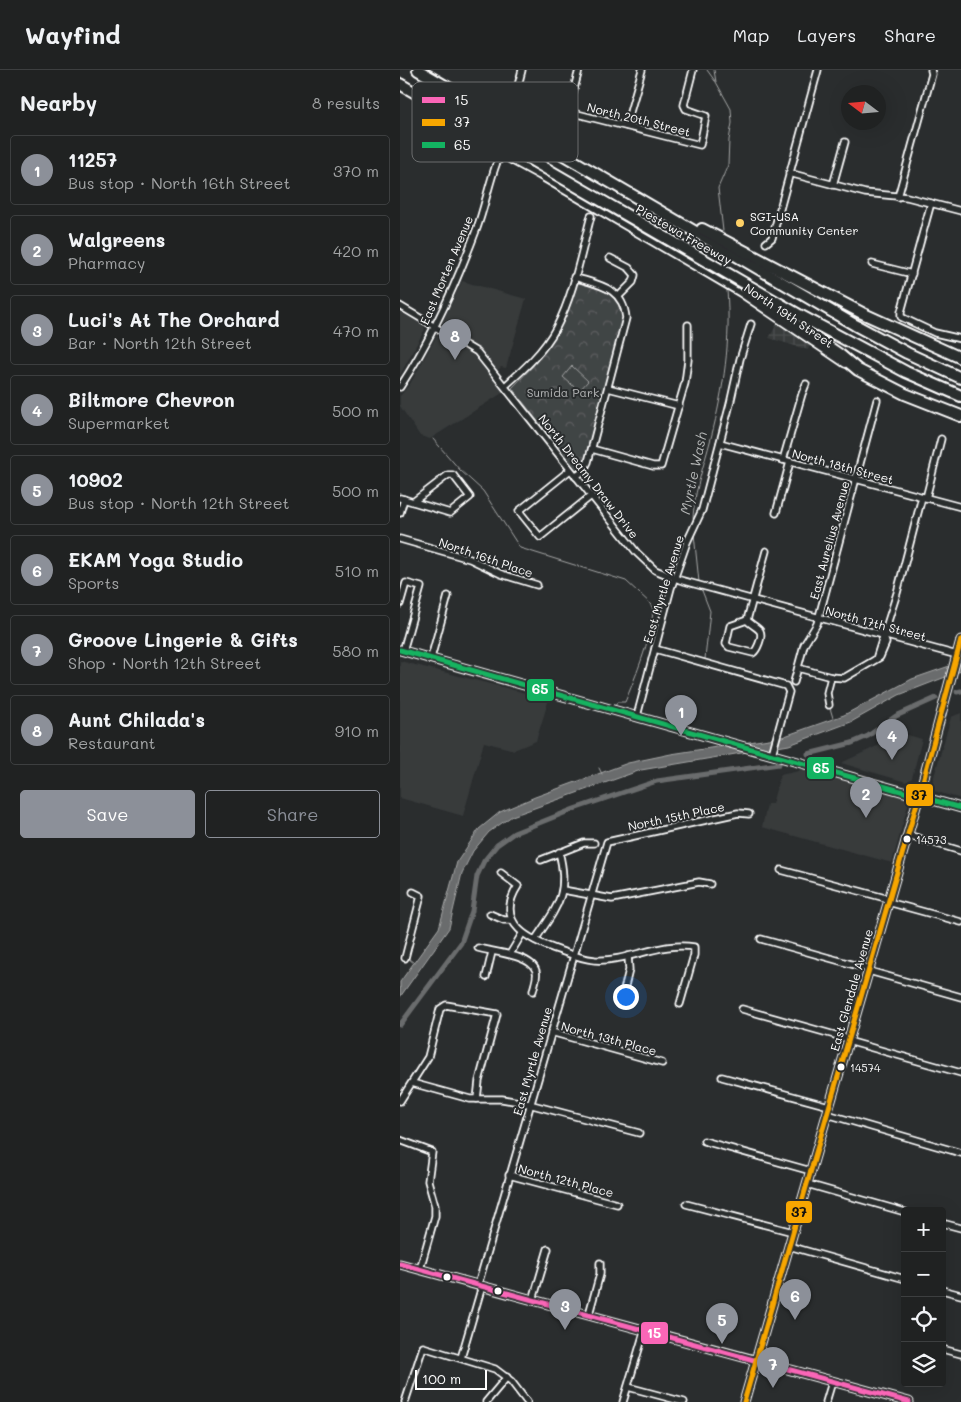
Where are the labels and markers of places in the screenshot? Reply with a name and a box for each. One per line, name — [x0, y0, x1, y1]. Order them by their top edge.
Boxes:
place label: SGI-USA Community Center — [750, 208, 858, 238]
marker: SGI-USA Community Center — [734, 217, 746, 229]
pin: 8 — [439, 319, 471, 360]
pin: 1 — [665, 695, 697, 736]
pin: 4 — [876, 719, 908, 760]
pin: 2 — [850, 777, 882, 818]
place label: 14573 — [916, 832, 947, 847]
marker: 14573 — [902, 834, 912, 844]
place label: 14574 — [850, 1060, 881, 1075]
marker: 14574 — [836, 1062, 846, 1072]
unlabelled marker — [442, 1272, 452, 1282]
pin: 6 — [779, 1279, 811, 1320]
unlabelled marker — [493, 1286, 503, 1296]
pin: 3 — [549, 1289, 581, 1330]
pin: 5 — [706, 1303, 738, 1344]
pin: 7 — [757, 1347, 789, 1388]

